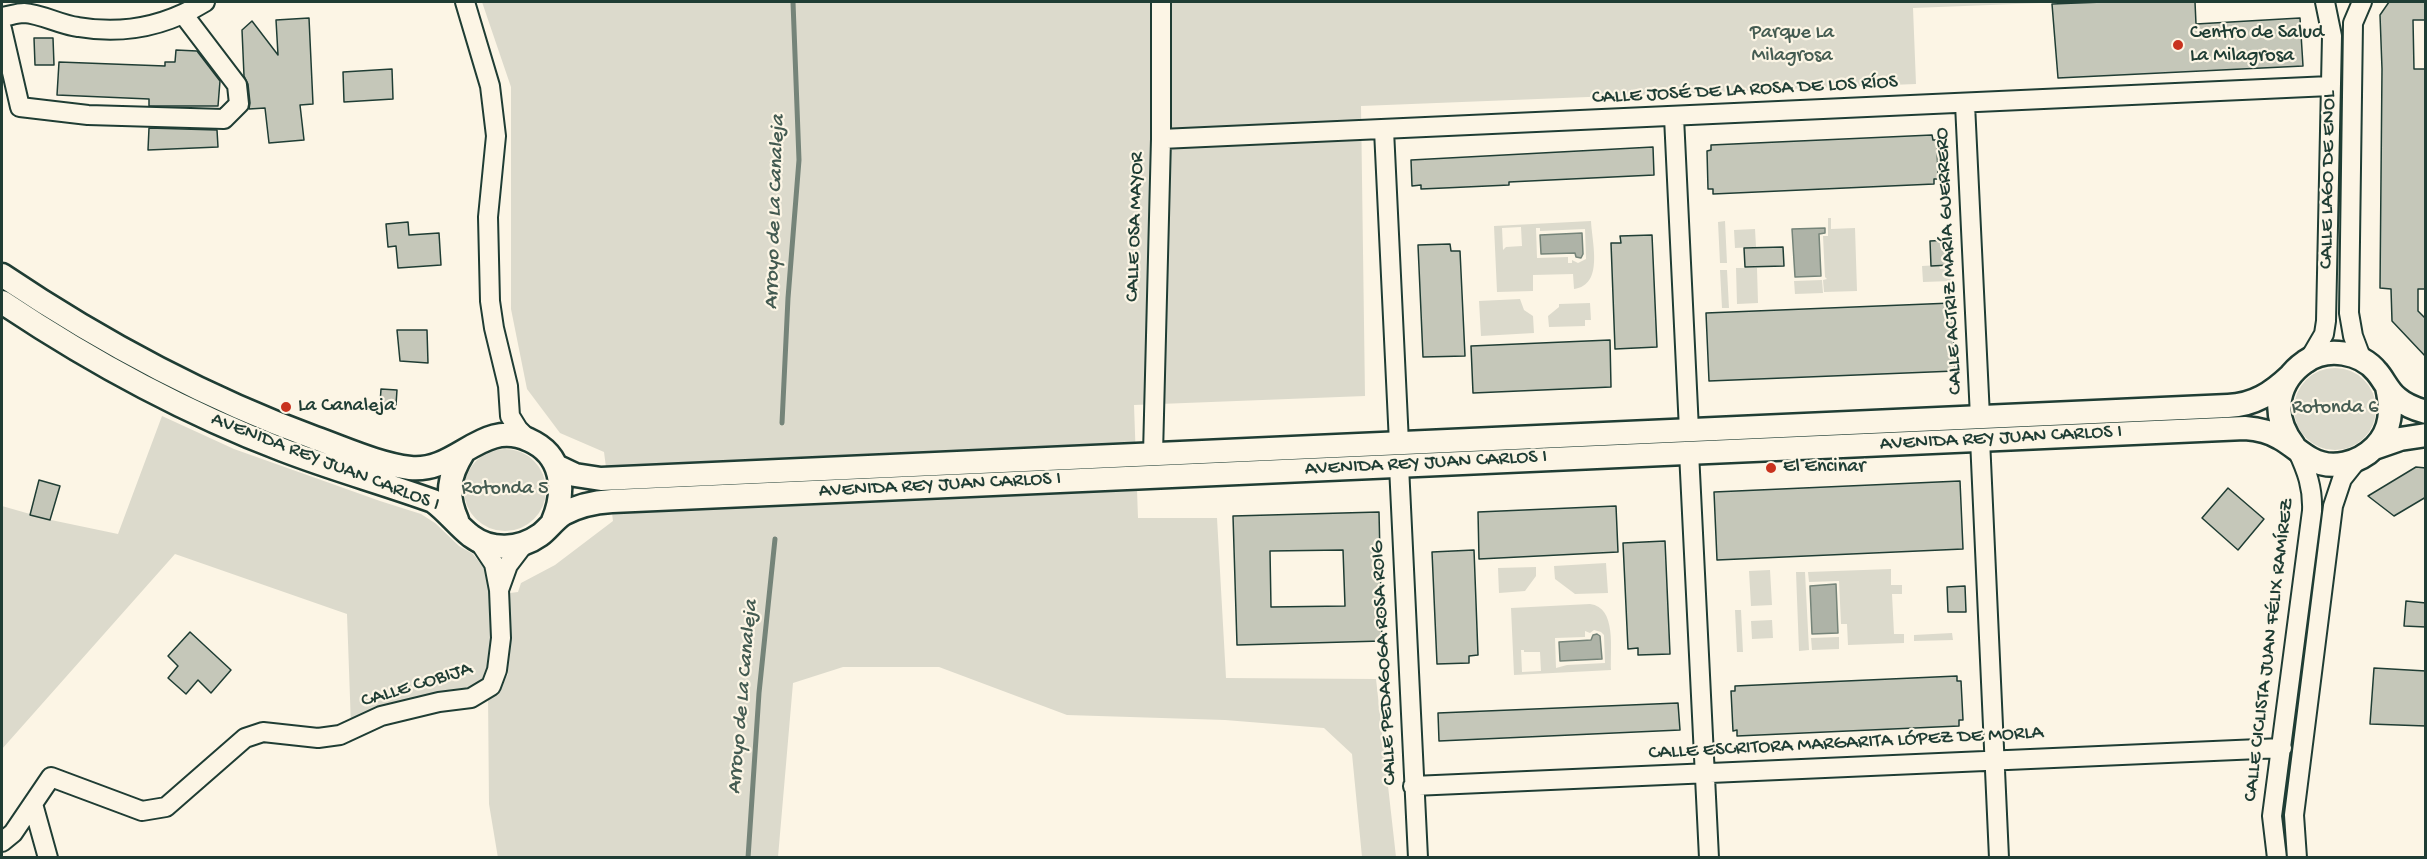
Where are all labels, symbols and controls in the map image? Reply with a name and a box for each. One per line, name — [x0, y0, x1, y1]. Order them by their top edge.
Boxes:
park label: Parque La Milagrosa — [1750, 22, 1834, 69]
place label: Centro de Salud La Milagrosa — [2190, 22, 2324, 69]
marker: Centro de Salud La Milagrosa — [2171, 38, 2185, 52]
street label: CALLE JOSÉ DE LA ROSA DE LOS RÍOS — [1591, 71, 1899, 111]
street label: CALLE LAGO DE ENOL — [2315, 91, 2343, 269]
water label: Arroyo de La Canaleja — [760, 114, 792, 310]
street label: CALLE ACTRIZ MARÍA GUERRERO — [1931, 127, 1969, 395]
street label: CALLE OSA MAYOR — [1121, 152, 1151, 302]
place label: La Canaleja — [298, 395, 395, 419]
park label: Rotonda 6 — [2292, 397, 2378, 421]
marker: La Canaleja — [279, 400, 293, 414]
street label: AVENIDA REY JUAN CARLOS I — [207, 408, 443, 518]
street label: AVENIDA REY JUAN CARLOS I — [1879, 421, 2123, 457]
street label: AVENIDA REY JUAN CARLOS I — [1304, 446, 1548, 482]
place label: El Encinar — [1783, 456, 1865, 480]
marker: El Encinar — [1764, 461, 1778, 475]
street label: AVENIDA REY JUAN CARLOS I — [818, 468, 1062, 504]
park label: Rotonda 5 — [462, 478, 548, 502]
street label: CALLE CICLISTA JUAN FÉLIX RAMÍREZ — [2239, 497, 2301, 803]
street label: CALLE PEDAGOGA ROSA ROIG — [1367, 540, 1403, 786]
water label: Arroyo de La Canaleja — [723, 599, 765, 795]
street label: CALLE COBIJA — [359, 658, 475, 714]
street label: CALLE ESCRITORA MARGARITA LÓPEZ DE MORLA — [1648, 722, 2044, 766]

